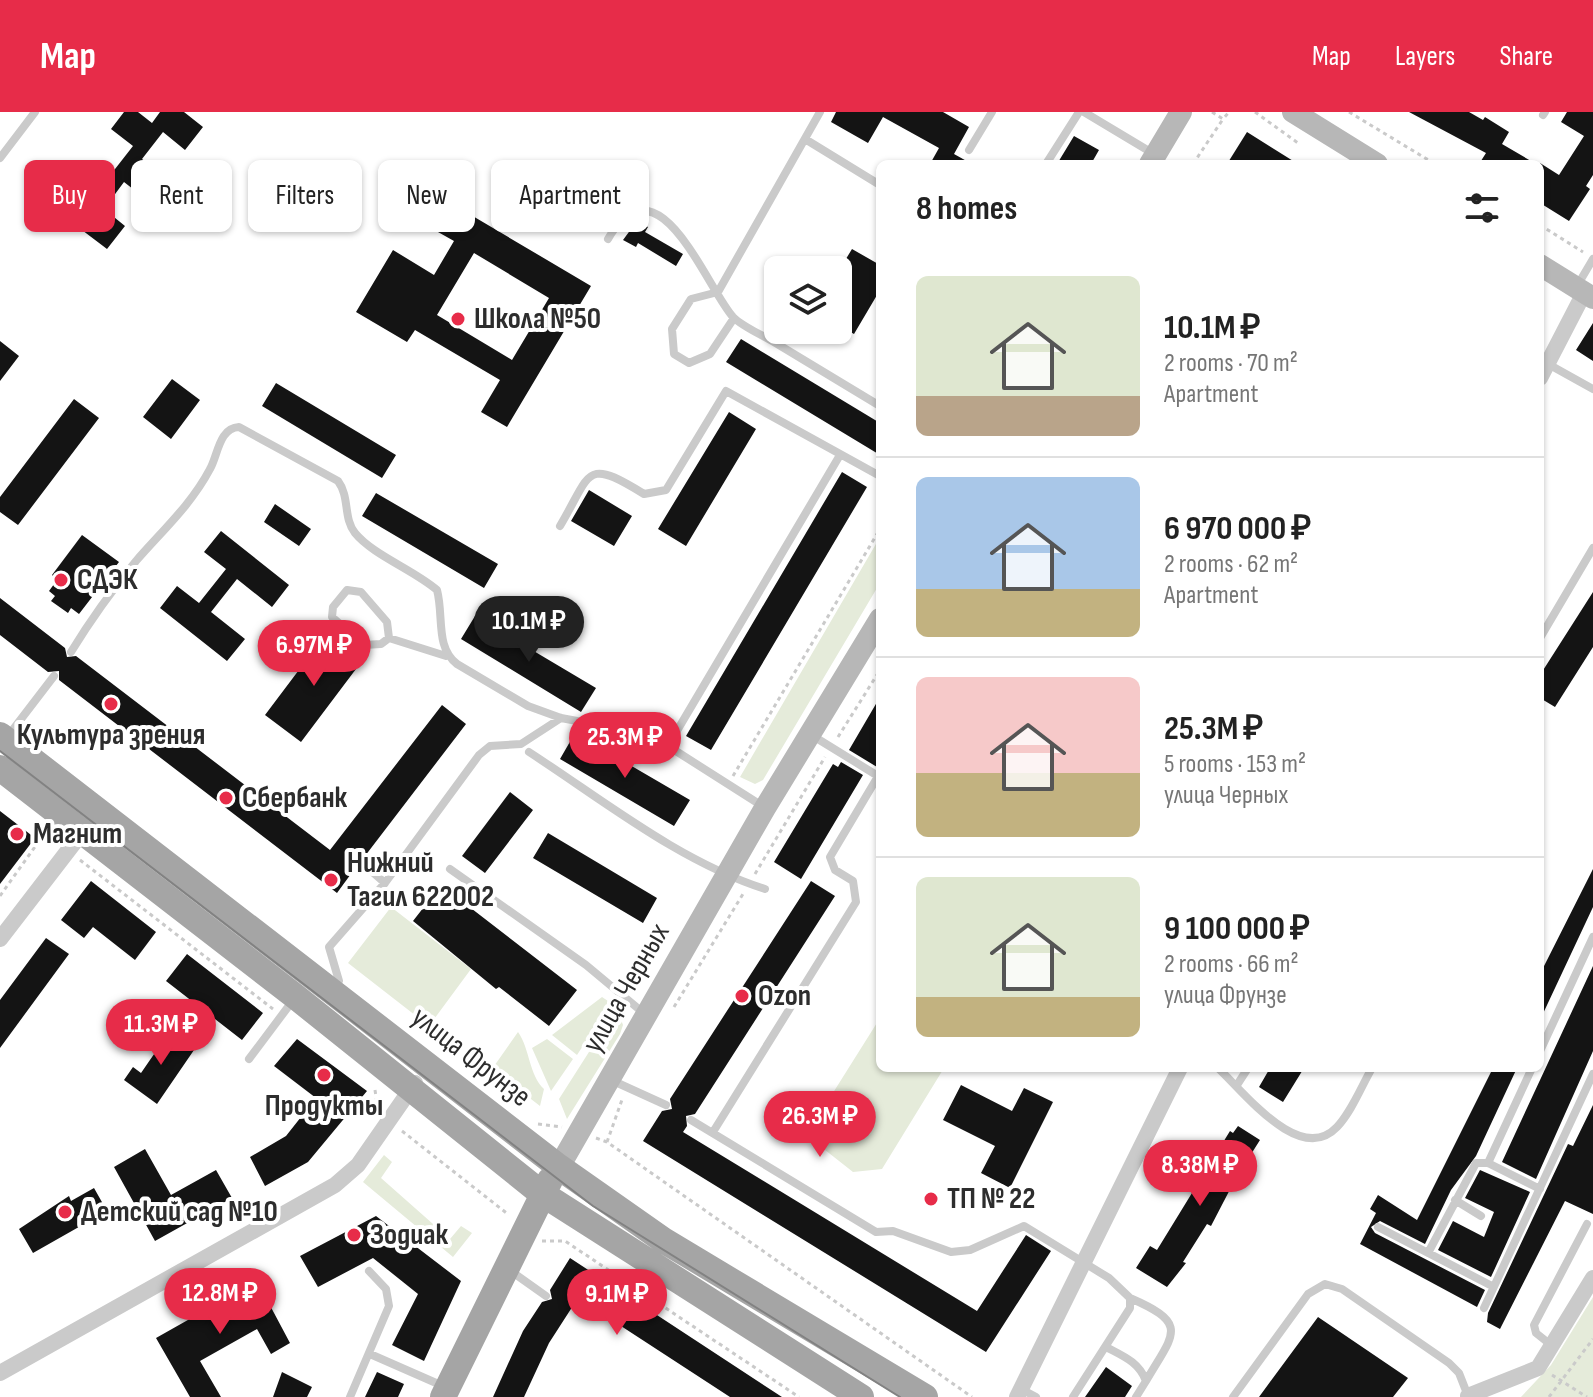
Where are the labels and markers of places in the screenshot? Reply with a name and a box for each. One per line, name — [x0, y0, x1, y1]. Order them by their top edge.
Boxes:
place label: Школа №50 — [474, 301, 601, 337]
marker: Школа №50 — [449, 310, 467, 328]
place label: СДЭК — [77, 562, 138, 598]
marker: СДЭК — [52, 571, 70, 589]
pin: 10.1M ₽ — [455, 596, 603, 664]
pin: 6.97M ₽ — [240, 620, 388, 688]
marker: Культура зрения — [102, 695, 120, 713]
pin: 25.3M ₽ — [551, 712, 699, 780]
place label: Культура зрения — [17, 717, 205, 753]
place label: Сбербанк — [242, 780, 348, 816]
marker: Сбербанк — [217, 789, 235, 807]
place label: Магнит — [33, 816, 122, 852]
marker: Магнит — [8, 825, 26, 843]
place label: Нижний Тагил 622002 — [347, 845, 494, 915]
marker: Нижний Тагил 622002 — [322, 871, 340, 889]
place label: Ozon — [758, 978, 811, 1014]
marker: Ozon — [733, 987, 751, 1005]
pin: 11.3M ₽ — [87, 999, 235, 1067]
marker: Продукты — [315, 1066, 333, 1084]
place label: Продукты — [265, 1088, 383, 1124]
pin: 26.3M ₽ — [746, 1091, 894, 1159]
pin: 8.38M ₽ — [1126, 1140, 1274, 1208]
place label: ТП № 22 — [947, 1181, 1035, 1217]
marker: ТП № 22 — [922, 1190, 940, 1208]
place label: Детский сад №10 — [81, 1194, 278, 1230]
marker: Детский сад №10 — [56, 1203, 74, 1221]
place label: Зодиак — [370, 1217, 449, 1253]
marker: Зодиак — [345, 1226, 363, 1244]
pin: 12.8M ₽ — [146, 1268, 294, 1336]
pin: 9.1M ₽ — [552, 1269, 682, 1337]

